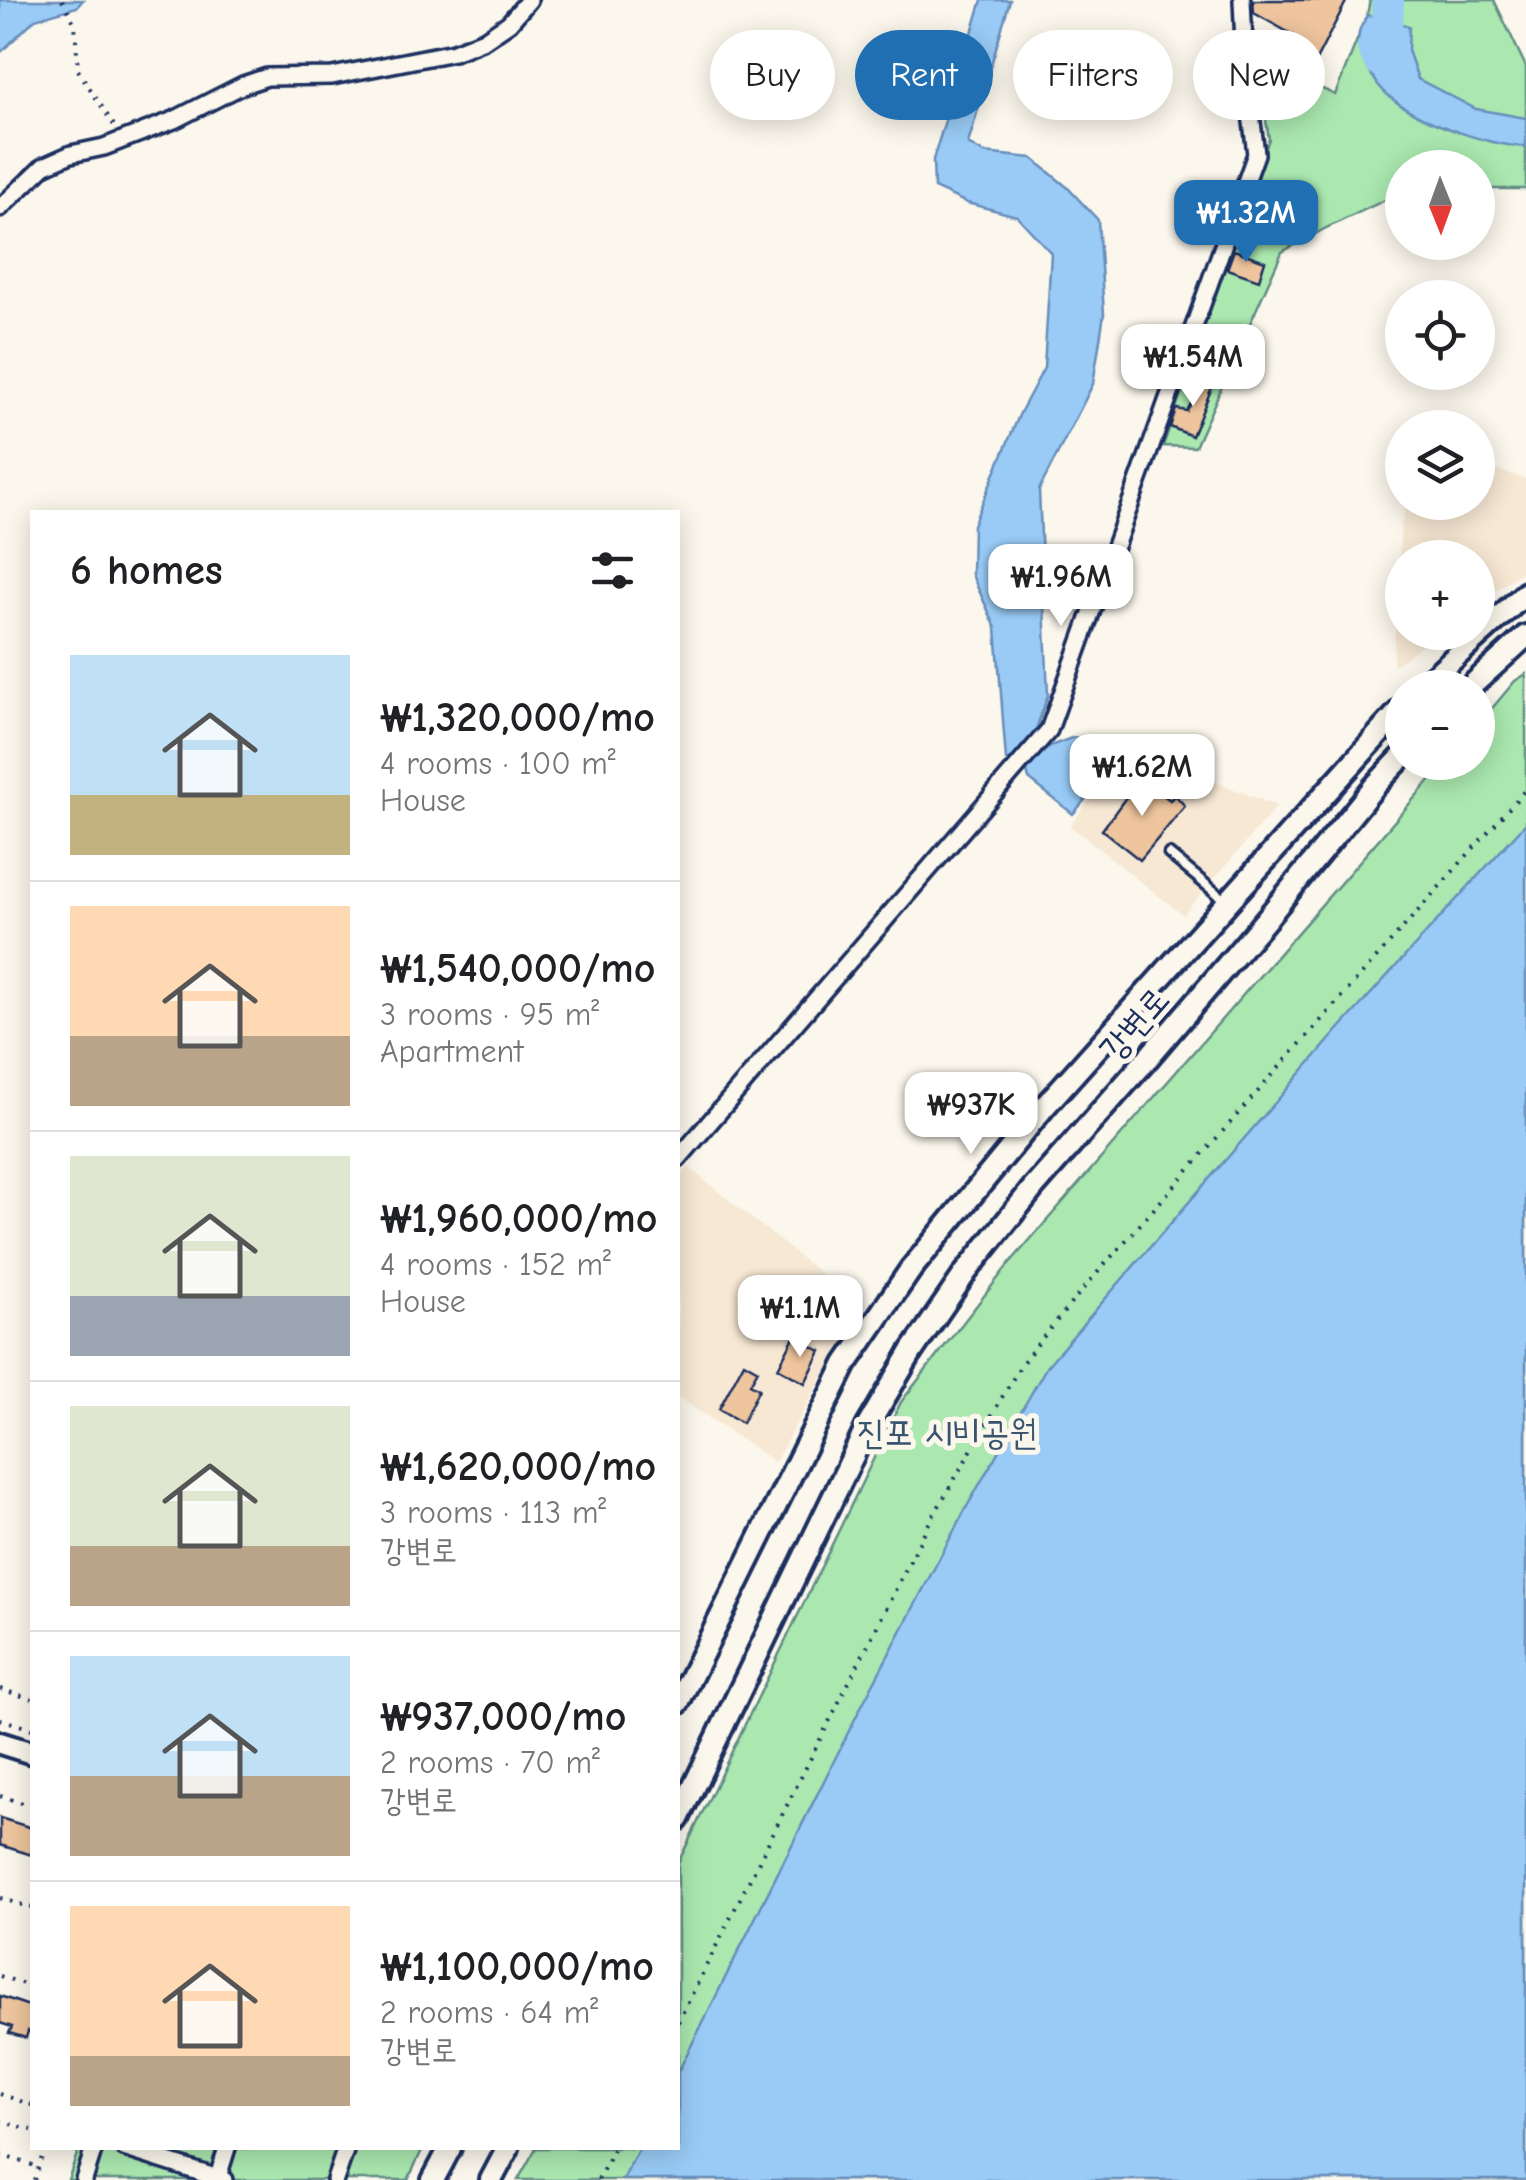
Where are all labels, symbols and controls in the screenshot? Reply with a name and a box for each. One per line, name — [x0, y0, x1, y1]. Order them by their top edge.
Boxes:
chip: Buy — [710, 30, 835, 120]
chip: Rent — [855, 30, 993, 120]
chip: Filters — [1013, 30, 1173, 120]
chip: New — [1193, 30, 1325, 120]
north arrow — [1385, 150, 1495, 260]
map controls — [1385, 150, 1495, 780]
pin: ₩1.32M — [1165, 180, 1327, 265]
text: ₩1.32M — [1196, 194, 1296, 231]
button: locate — [1385, 280, 1495, 390]
pin: ₩1.54M — [1112, 324, 1274, 409]
text: ₩1.54M — [1143, 338, 1243, 375]
button: layers — [1385, 410, 1495, 520]
button: + — [1385, 540, 1495, 650]
icon: filters — [585, 543, 640, 598]
pin: ₩1.96M — [980, 544, 1142, 629]
text: 6 homes — [70, 546, 223, 595]
text: ₩1.96M — [1010, 558, 1112, 595]
button: − — [1385, 670, 1495, 780]
text: ₩1,320,000/mo — [380, 693, 655, 742]
icon: home — [150, 695, 270, 815]
pin: ₩1.62M — [1061, 734, 1223, 819]
text: 4 rooms · 100 m² — [380, 745, 616, 782]
text: ₩1.62M — [1092, 748, 1192, 785]
text: House — [380, 782, 466, 819]
text: ₩1,540,000/mo — [380, 944, 655, 993]
icon: home — [150, 946, 270, 1066]
street label: 강변로 — [1091, 979, 1178, 1070]
text: 3 rooms · 95 m² — [380, 996, 599, 1033]
text: Apartment — [380, 1033, 523, 1070]
pin: ₩937K — [901, 1072, 1041, 1157]
text: ₩937K — [927, 1086, 1015, 1123]
text: ₩1,960,000/mo — [380, 1194, 657, 1243]
icon: home — [150, 1196, 270, 1316]
text: 4 rooms · 152 m² — [380, 1246, 611, 1283]
pin: ₩1.1M — [730, 1275, 870, 1360]
text: House — [380, 1283, 466, 1320]
text: ₩1.1M — [760, 1289, 840, 1326]
park label: 진포 시비공원 — [857, 1412, 1037, 1453]
text: ₩1,620,000/mo — [380, 1442, 656, 1491]
icon: home — [150, 1446, 270, 1566]
text: 3 rooms · 113 m² — [380, 1494, 606, 1531]
text: 강변로 — [380, 1532, 457, 1569]
text: ₩937,000/mo — [380, 1692, 626, 1741]
icon: home — [150, 1696, 270, 1816]
text: 2 rooms · 70 m² — [380, 1744, 600, 1781]
text: 강변로 — [380, 1782, 457, 1819]
text: ₩1,100,000/mo — [380, 1942, 654, 1991]
icon: home — [150, 1946, 270, 2066]
text: 2 rooms · 64 m² — [380, 1994, 598, 2031]
text: 강변로 — [380, 2032, 457, 2069]

